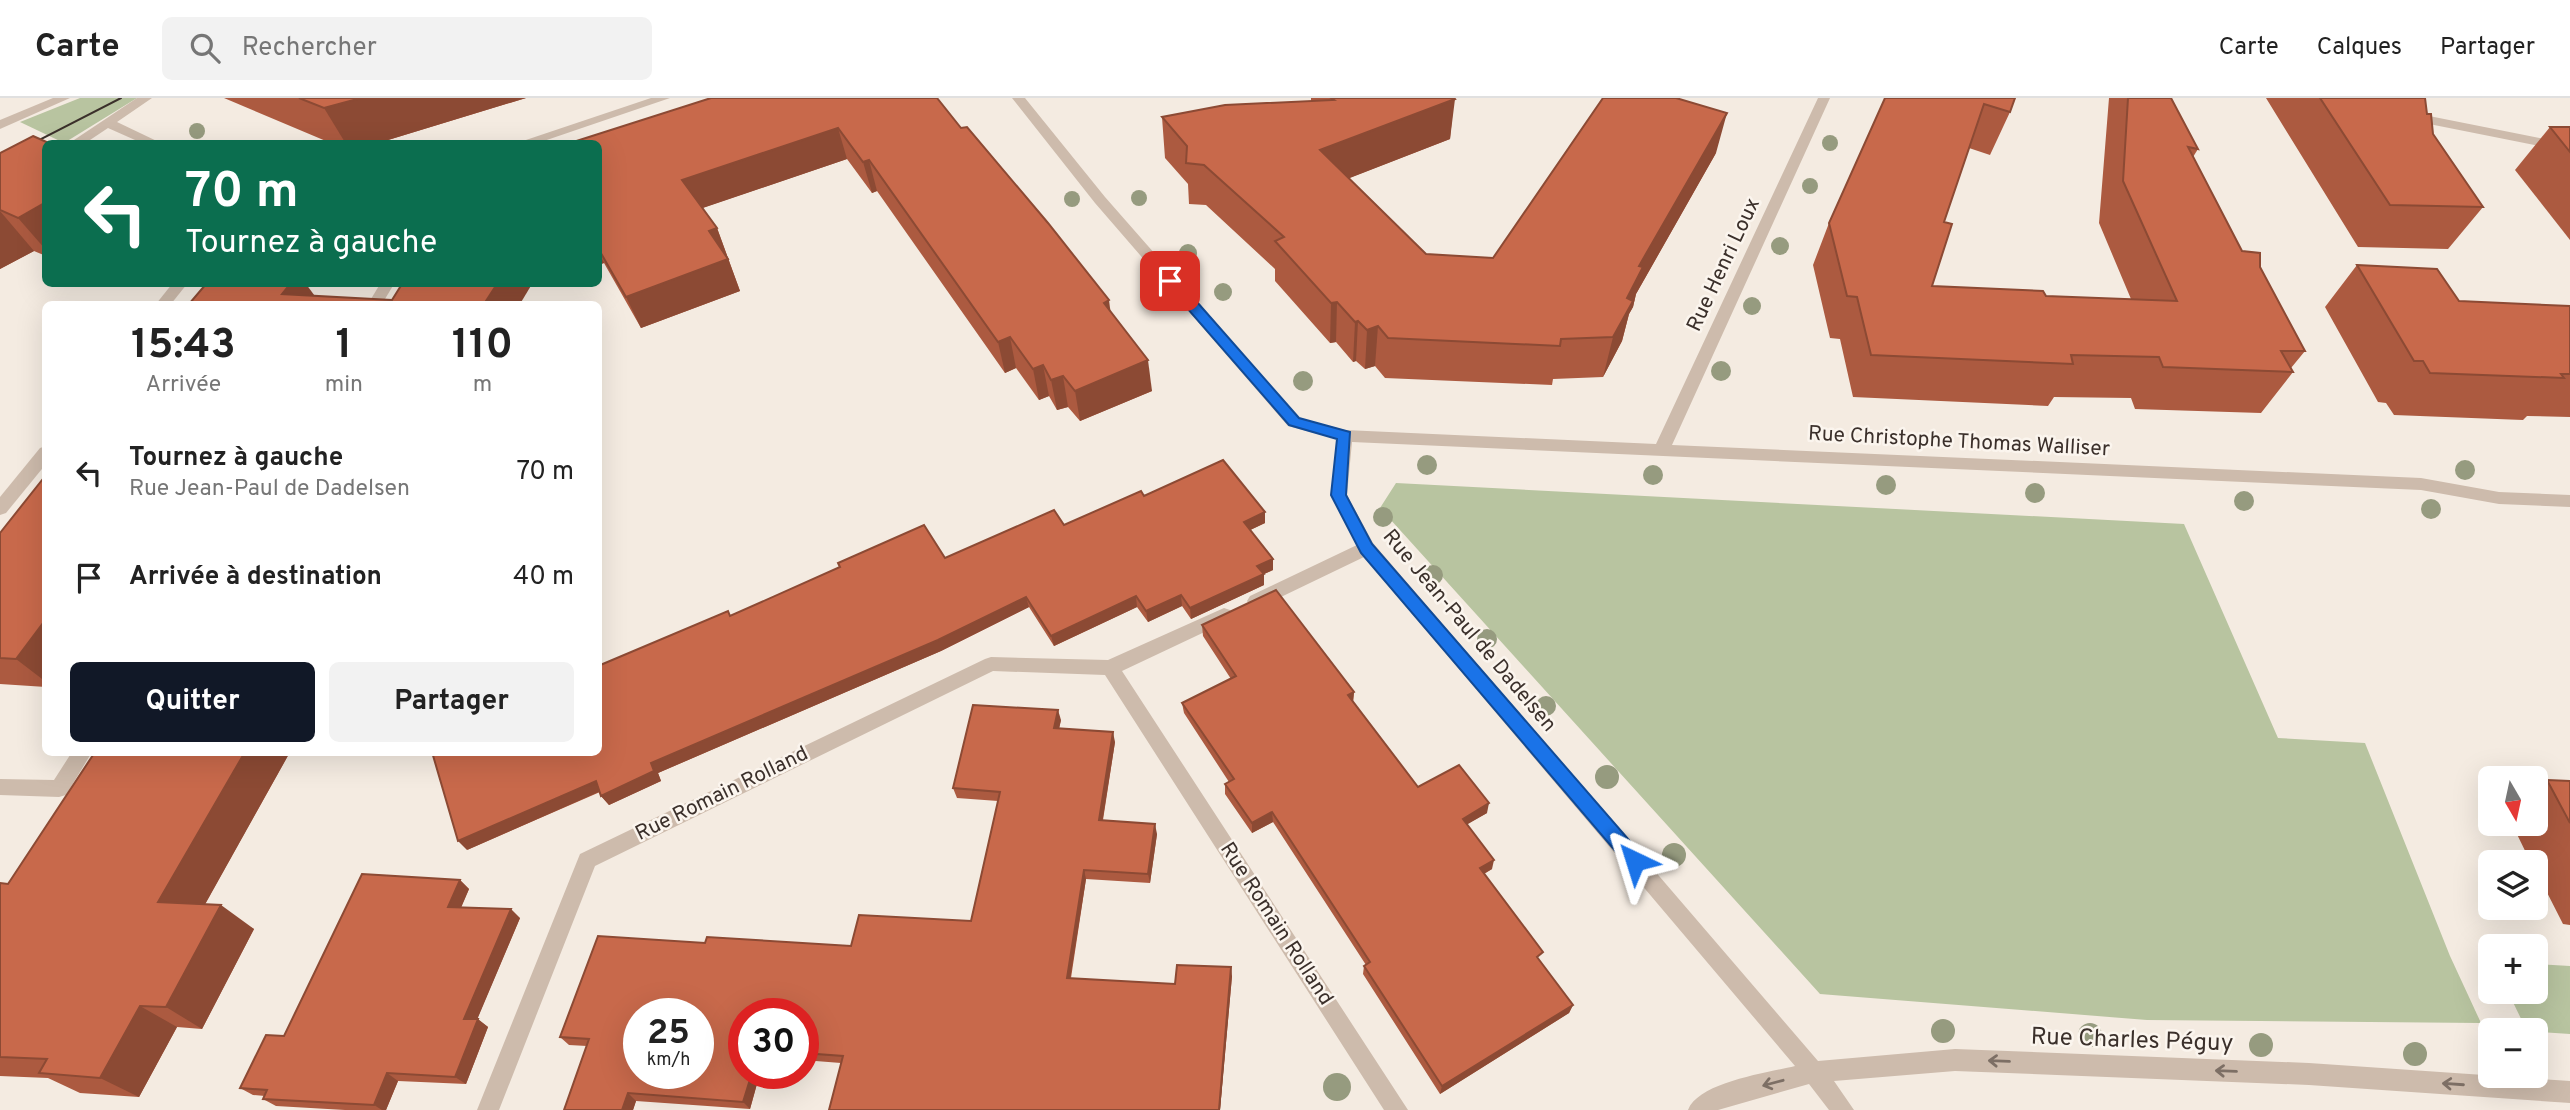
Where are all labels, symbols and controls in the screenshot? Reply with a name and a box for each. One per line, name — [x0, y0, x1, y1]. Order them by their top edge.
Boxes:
search box — [162, 17, 652, 80]
text: Carte — [35, 27, 120, 69]
icon: search — [186, 29, 224, 67]
text: Rechercher — [242, 32, 377, 65]
text: Carte — [2219, 33, 2279, 63]
text: Calques — [2317, 33, 2402, 63]
text: Partager — [2440, 33, 2535, 63]
text: 70 m — [185, 163, 299, 225]
icon: left — [70, 168, 161, 259]
street label: Rue Henri Loux — [1681, 194, 1767, 336]
text: Tournez à gauche — [185, 224, 437, 264]
pin — [1140, 251, 1200, 311]
icon: arrive — [1151, 262, 1189, 300]
text: 15:43 — [131, 320, 236, 373]
text: 1 — [335, 320, 352, 373]
text: 110 — [452, 320, 513, 373]
text: Arrivée — [146, 371, 221, 400]
text: min — [325, 371, 363, 400]
text: m — [473, 371, 492, 400]
street label: Rue Christophe Thomas Walliser — [1807, 421, 2111, 463]
text: Tournez à gauche — [129, 442, 343, 475]
icon: left — [70, 454, 108, 492]
text: 70 m — [516, 456, 574, 489]
text: Rue Jean-Paul de Dadelsen — [129, 475, 410, 504]
street label: Rue Jean-Paul de Dadelsen — [1376, 524, 1562, 738]
icon: arrive — [70, 559, 108, 597]
text: Arrivée à destination — [129, 561, 382, 594]
text: 40 m — [513, 561, 574, 594]
button: Quitter — [70, 662, 315, 742]
button: Partager — [329, 662, 574, 742]
street label: Rue Romain Rolland — [631, 740, 813, 848]
north arrow — [2478, 766, 2548, 836]
map controls — [2478, 766, 2548, 1088]
position arrow — [1598, 824, 1672, 898]
street label: Rue Romain Rolland — [1213, 837, 1339, 1011]
button: layers — [2478, 850, 2548, 920]
button: + — [2478, 934, 2548, 1004]
speed limit sign: 30 — [728, 998, 819, 1089]
text: 25 — [647, 1012, 690, 1056]
button: − — [2478, 1018, 2548, 1088]
street label: Rue Charles Péguy — [2030, 1022, 2234, 1060]
text: km/h — [647, 1049, 690, 1072]
one-way arrow — [1987, 1055, 2010, 1068]
one-way arrow — [2215, 1064, 2238, 1077]
one-way arrow — [1762, 1077, 1784, 1090]
one-way arrow — [2442, 1078, 2465, 1091]

